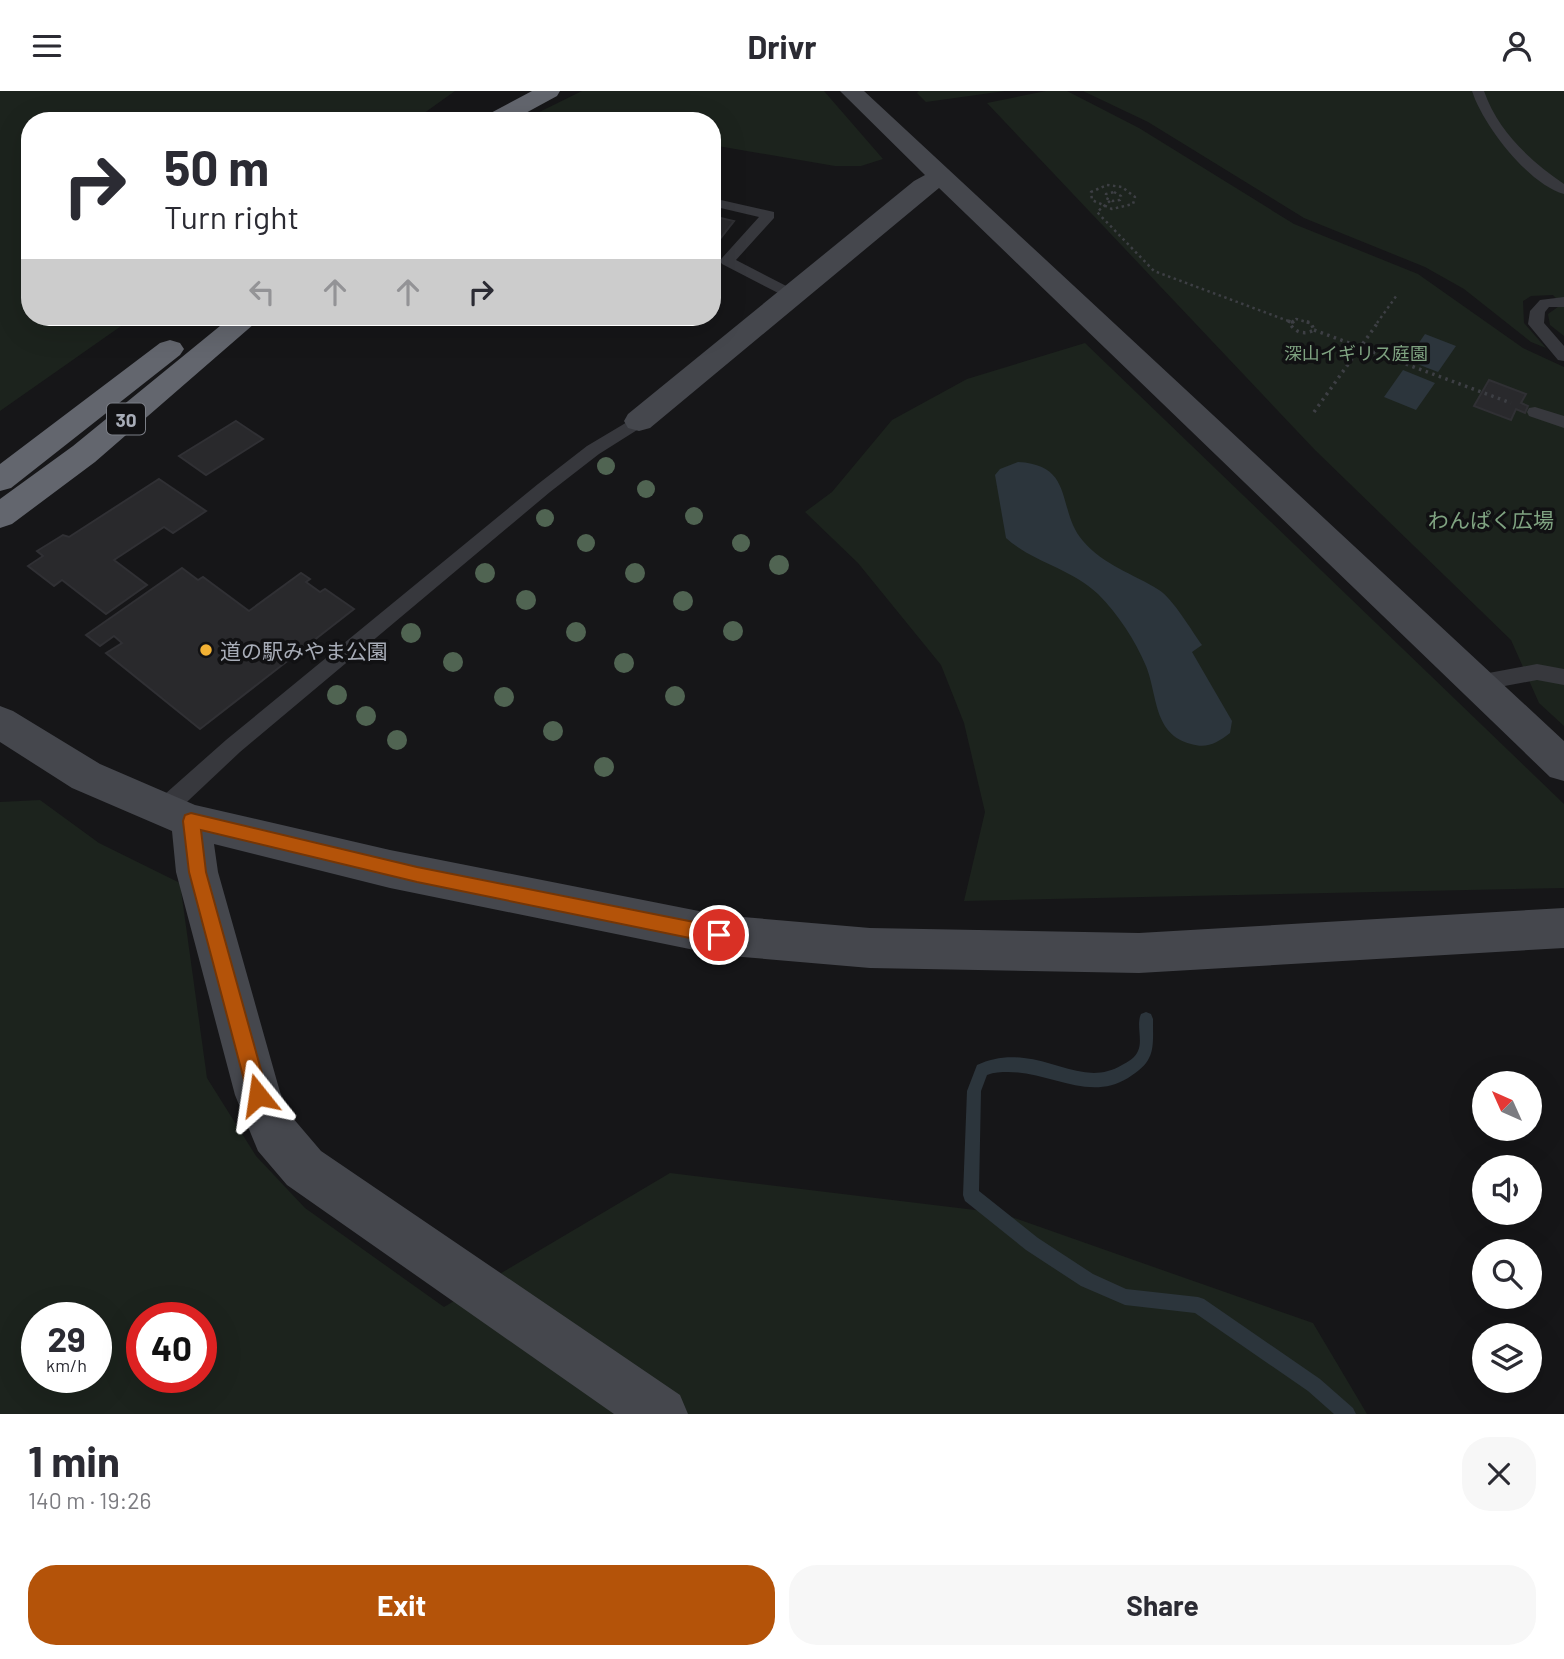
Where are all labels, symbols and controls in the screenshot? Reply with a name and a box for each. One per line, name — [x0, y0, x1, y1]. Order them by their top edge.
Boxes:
icon: menu — [28, 27, 66, 65]
text: Drivr — [747, 27, 817, 65]
icon: person — [1498, 27, 1536, 65]
text: 50 m — [164, 137, 269, 196]
icon: right — [49, 140, 140, 231]
text: Turn right — [164, 197, 299, 235]
icon: left — [243, 273, 281, 311]
icon: ahead — [316, 273, 354, 311]
icon: ahead — [389, 273, 427, 311]
icon: right — [462, 273, 500, 311]
park label: 深山イギリス庭園 — [1284, 342, 1428, 364]
road number: 30 — [107, 403, 145, 435]
park label: わんぱく広場 — [1428, 507, 1554, 532]
place label: 道の駅みやま公園 — [220, 638, 388, 663]
marker: 道の駅みやま公園 — [198, 642, 214, 658]
pin — [689, 905, 749, 965]
icon: arrive — [700, 916, 738, 954]
position arrow — [221, 1058, 295, 1132]
north arrow — [1472, 1071, 1542, 1141]
map controls — [1472, 1071, 1542, 1393]
button: sound — [1472, 1155, 1542, 1225]
button: search — [1472, 1239, 1542, 1309]
speed limit sign: 40 — [126, 1302, 217, 1393]
text: 29 — [47, 1317, 86, 1359]
button: layers — [1472, 1323, 1542, 1393]
text: km/h — [46, 1354, 87, 1376]
text: 1 min — [28, 1435, 120, 1485]
button: close — [1462, 1437, 1536, 1511]
text: 140 m · 19:26 — [28, 1486, 151, 1514]
button: Exit — [28, 1565, 775, 1645]
button: Share — [789, 1565, 1536, 1645]

